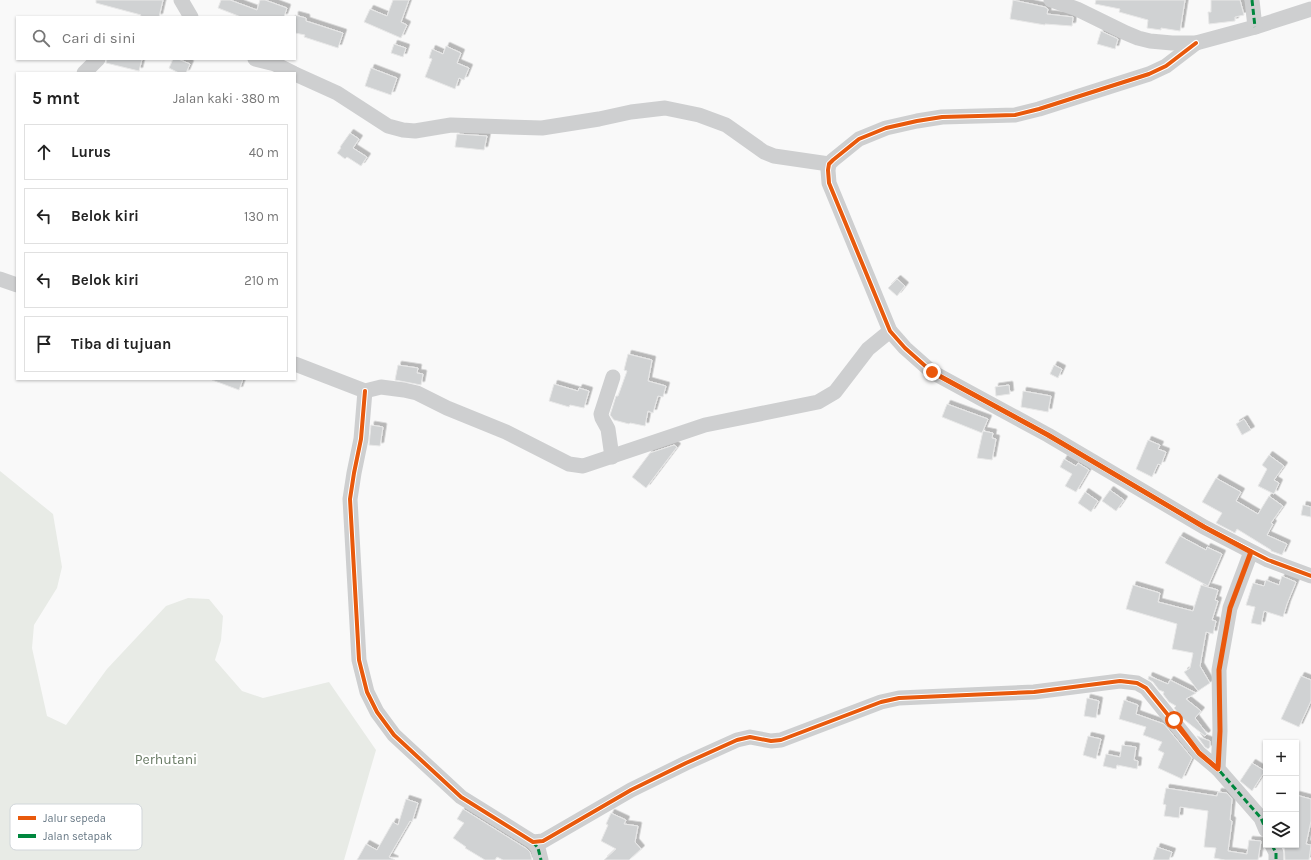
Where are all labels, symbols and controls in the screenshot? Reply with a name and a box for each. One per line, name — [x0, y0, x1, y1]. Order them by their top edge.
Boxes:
search box — [16, 16, 296, 60]
icon: search — [30, 27, 52, 49]
text: Cari di sini — [62, 29, 136, 47]
text: 5 mnt — [32, 88, 80, 108]
text: Jalan kaki · 380 m — [173, 91, 280, 106]
icon: ahead — [33, 141, 55, 163]
text: Lurus — [71, 143, 111, 161]
text: 40 m — [249, 145, 279, 160]
icon: left — [33, 205, 55, 227]
text: Belok kiri — [71, 207, 139, 225]
text: 130 m — [244, 209, 279, 224]
icon: left — [33, 269, 55, 291]
text: Belok kiri — [71, 271, 139, 289]
text: 210 m — [244, 273, 279, 288]
icon: arrive — [33, 333, 55, 355]
text: Tiba di tujuan — [71, 335, 171, 353]
route end — [923, 363, 941, 381]
route start — [1165, 711, 1183, 729]
map controls — [1263, 740, 1299, 848]
button: + — [1263, 740, 1299, 776]
park label: Perhutani — [135, 751, 197, 768]
button: − — [1263, 776, 1299, 812]
legend — [10, 804, 142, 850]
text: Jalur sepeda — [43, 812, 106, 825]
button: layers — [1263, 812, 1299, 848]
text: Jalan setapak — [43, 830, 112, 843]

